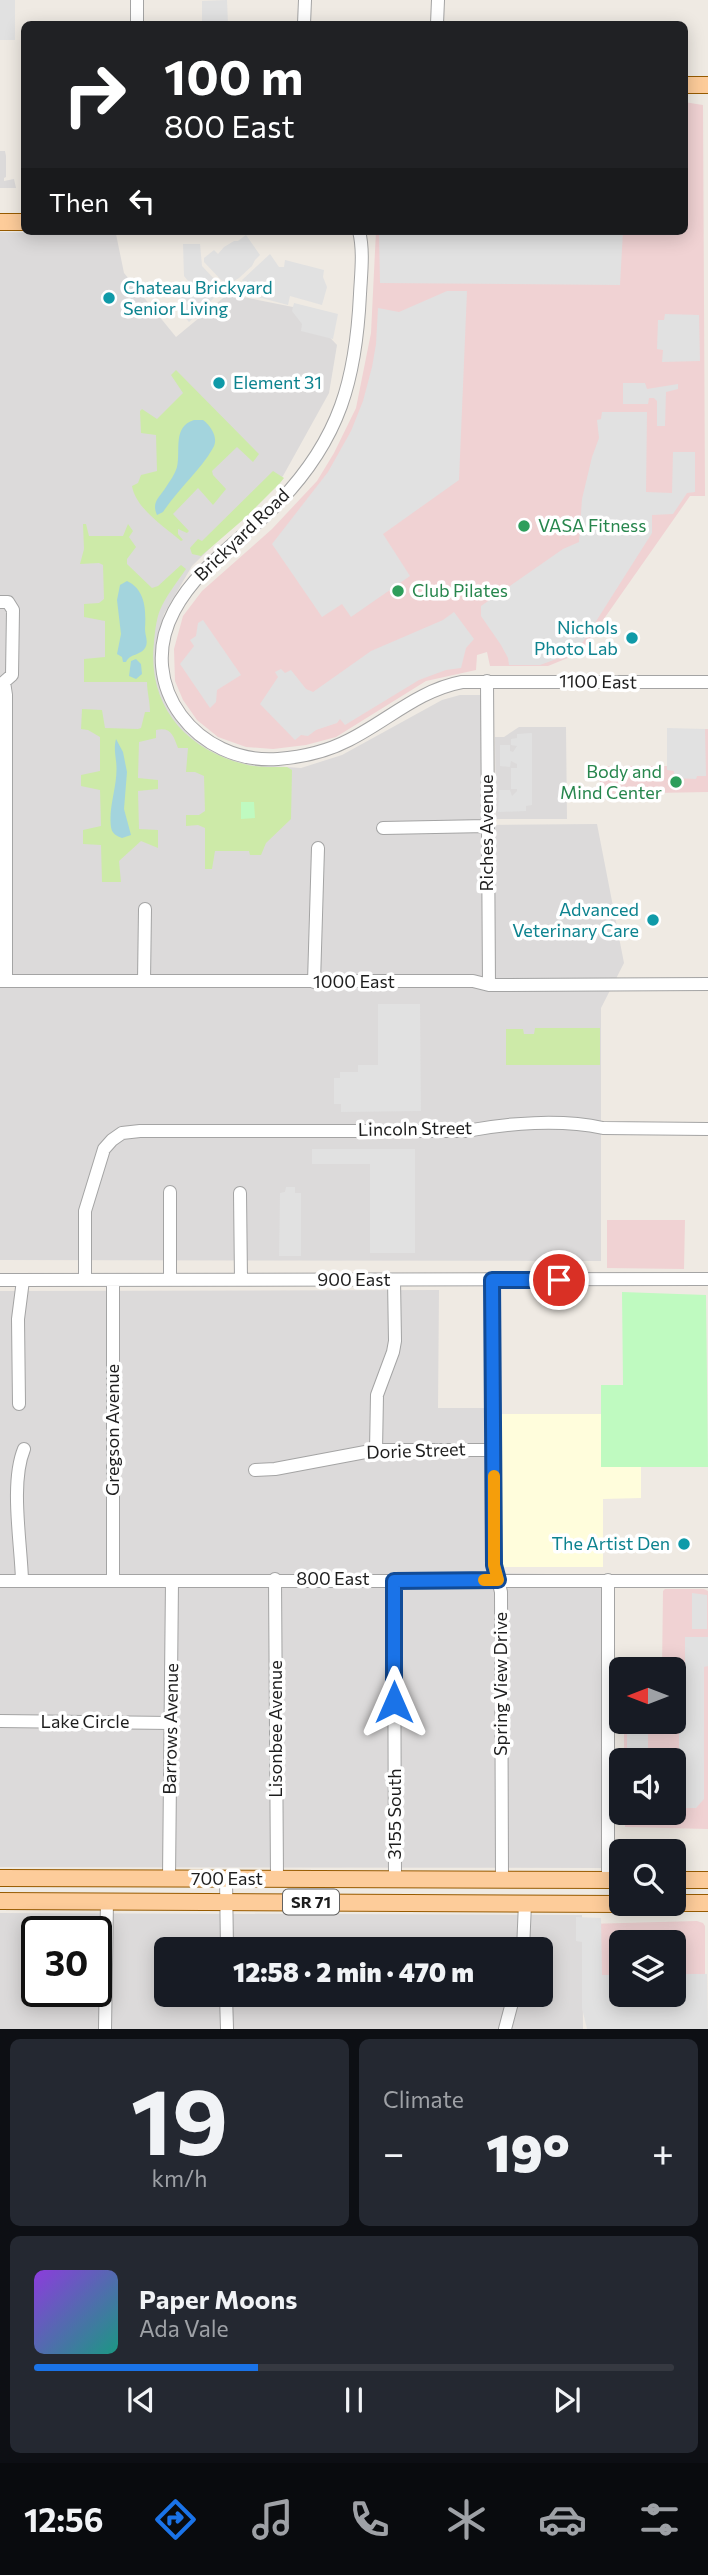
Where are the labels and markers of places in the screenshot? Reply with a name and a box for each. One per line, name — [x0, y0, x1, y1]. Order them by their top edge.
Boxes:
place label: Chateau Brickyard Senior Living — [123, 276, 273, 319]
marker: Chateau Brickyard Senior Living — [101, 290, 117, 306]
place label: Element 31 — [233, 371, 322, 393]
marker: Element 31 — [211, 375, 227, 391]
place label: VASA Fitness — [538, 514, 646, 536]
marker: VASA Fitness — [516, 518, 532, 534]
place label: Club Pilates — [412, 579, 508, 601]
marker: Club Pilates — [390, 583, 406, 599]
place label: Nichols Photo Lab — [534, 616, 618, 659]
marker: Nichols Photo Lab — [624, 630, 640, 646]
place label: Body and Mind Center — [560, 760, 662, 803]
marker: Body and Mind Center — [668, 774, 684, 790]
place label: Advanced Veterinary Care — [512, 898, 639, 941]
marker: Advanced Veterinary Care — [645, 912, 661, 928]
pin — [529, 1250, 589, 1310]
place label: The Artist Den — [552, 1532, 670, 1554]
marker: The Artist Den — [676, 1536, 692, 1552]

